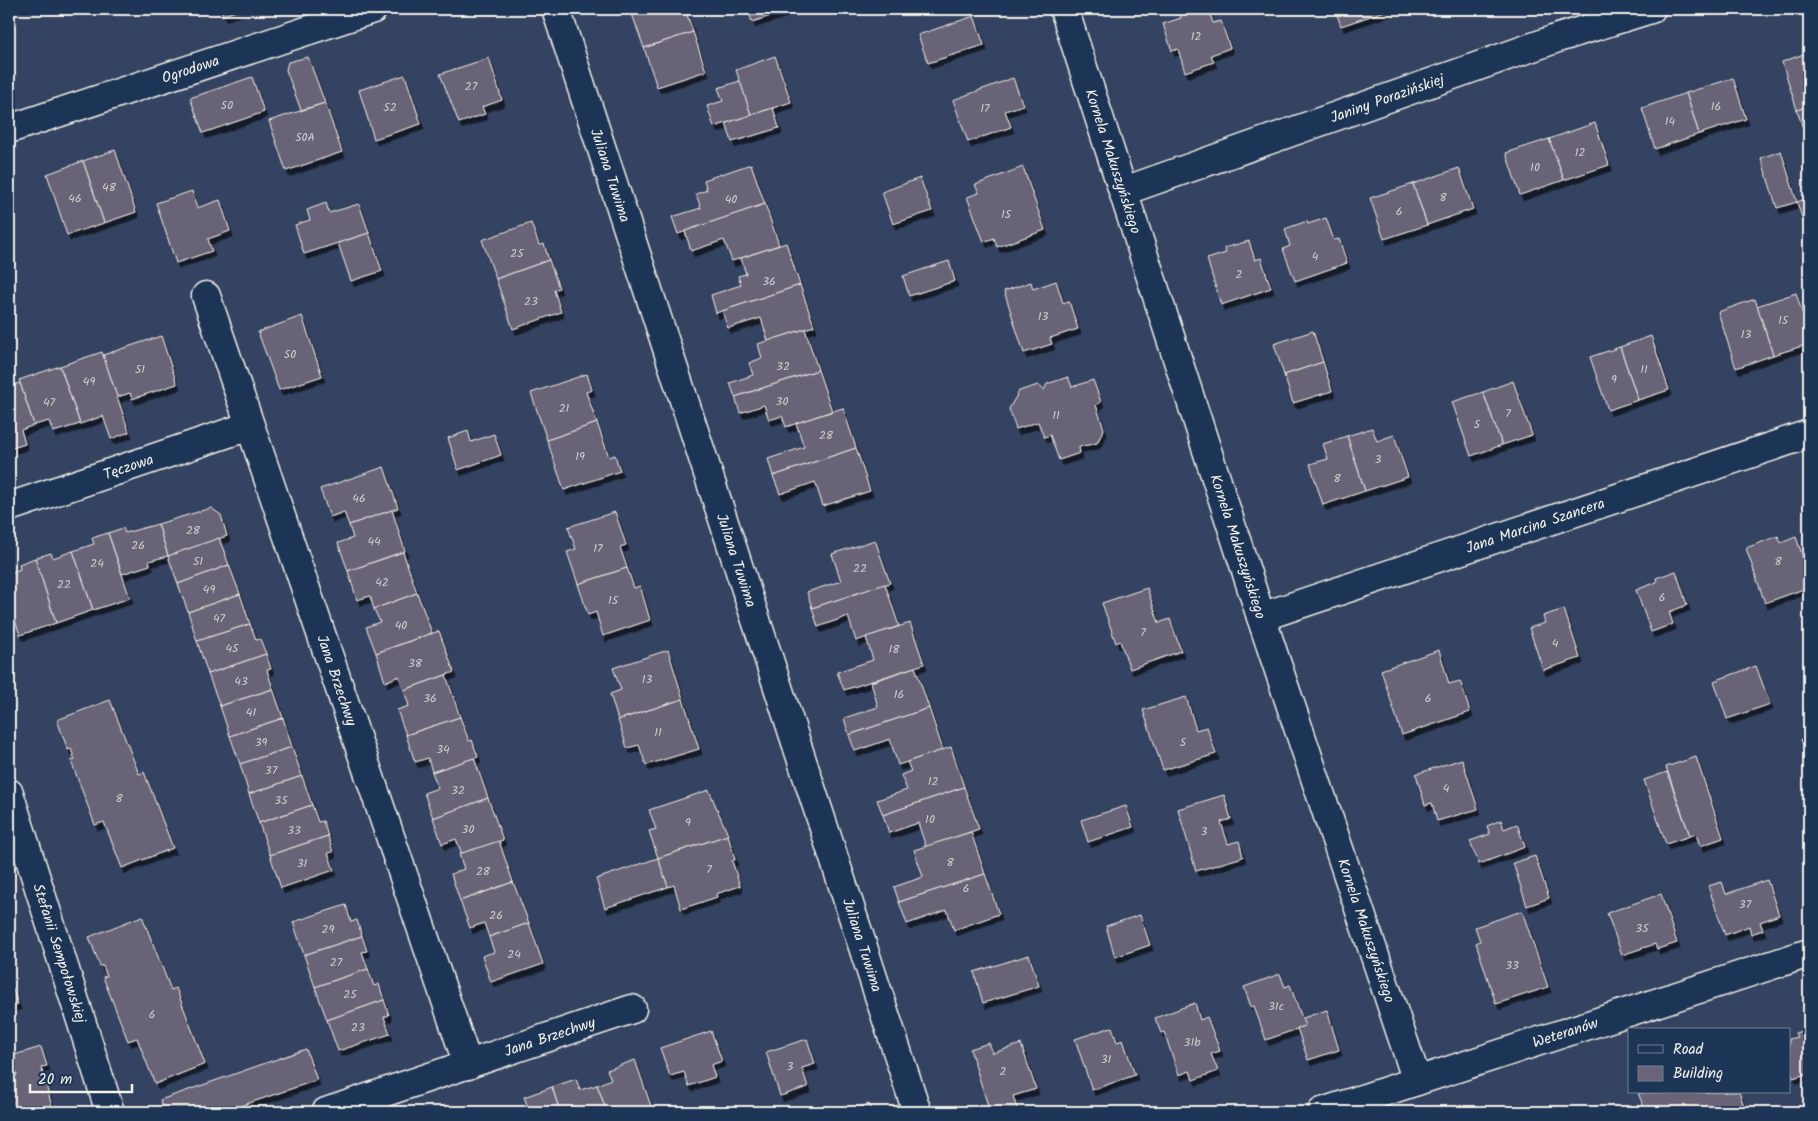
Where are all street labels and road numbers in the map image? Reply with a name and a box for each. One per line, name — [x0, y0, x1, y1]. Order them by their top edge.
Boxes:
street label: Ogrodowa — [159, 49, 223, 91]
street label: Janiny Porazińskiej — [1327, 68, 1449, 130]
street label: Kornela Makuszyńskiego — [1078, 86, 1147, 237]
street label: Juliana Tuwima — [583, 126, 636, 226]
street label: Tęczowa — [100, 448, 157, 487]
street label: Kornela Makuszyńskiego — [1203, 471, 1272, 623]
street label: Jana Marcina Szancera — [1463, 492, 1608, 561]
street label: Juliana Tuwima — [709, 510, 762, 611]
street label: Jana Brzechwy — [309, 632, 363, 730]
street label: Kornela Makuszyńskiego — [1330, 856, 1401, 1007]
street label: Stefanii Sempołowskiej — [25, 881, 92, 1027]
street label: Juliana Tuwima — [835, 895, 888, 996]
street label: Jana Brzechwy — [501, 1011, 600, 1064]
street label: Weteranów — [1530, 1011, 1603, 1055]

